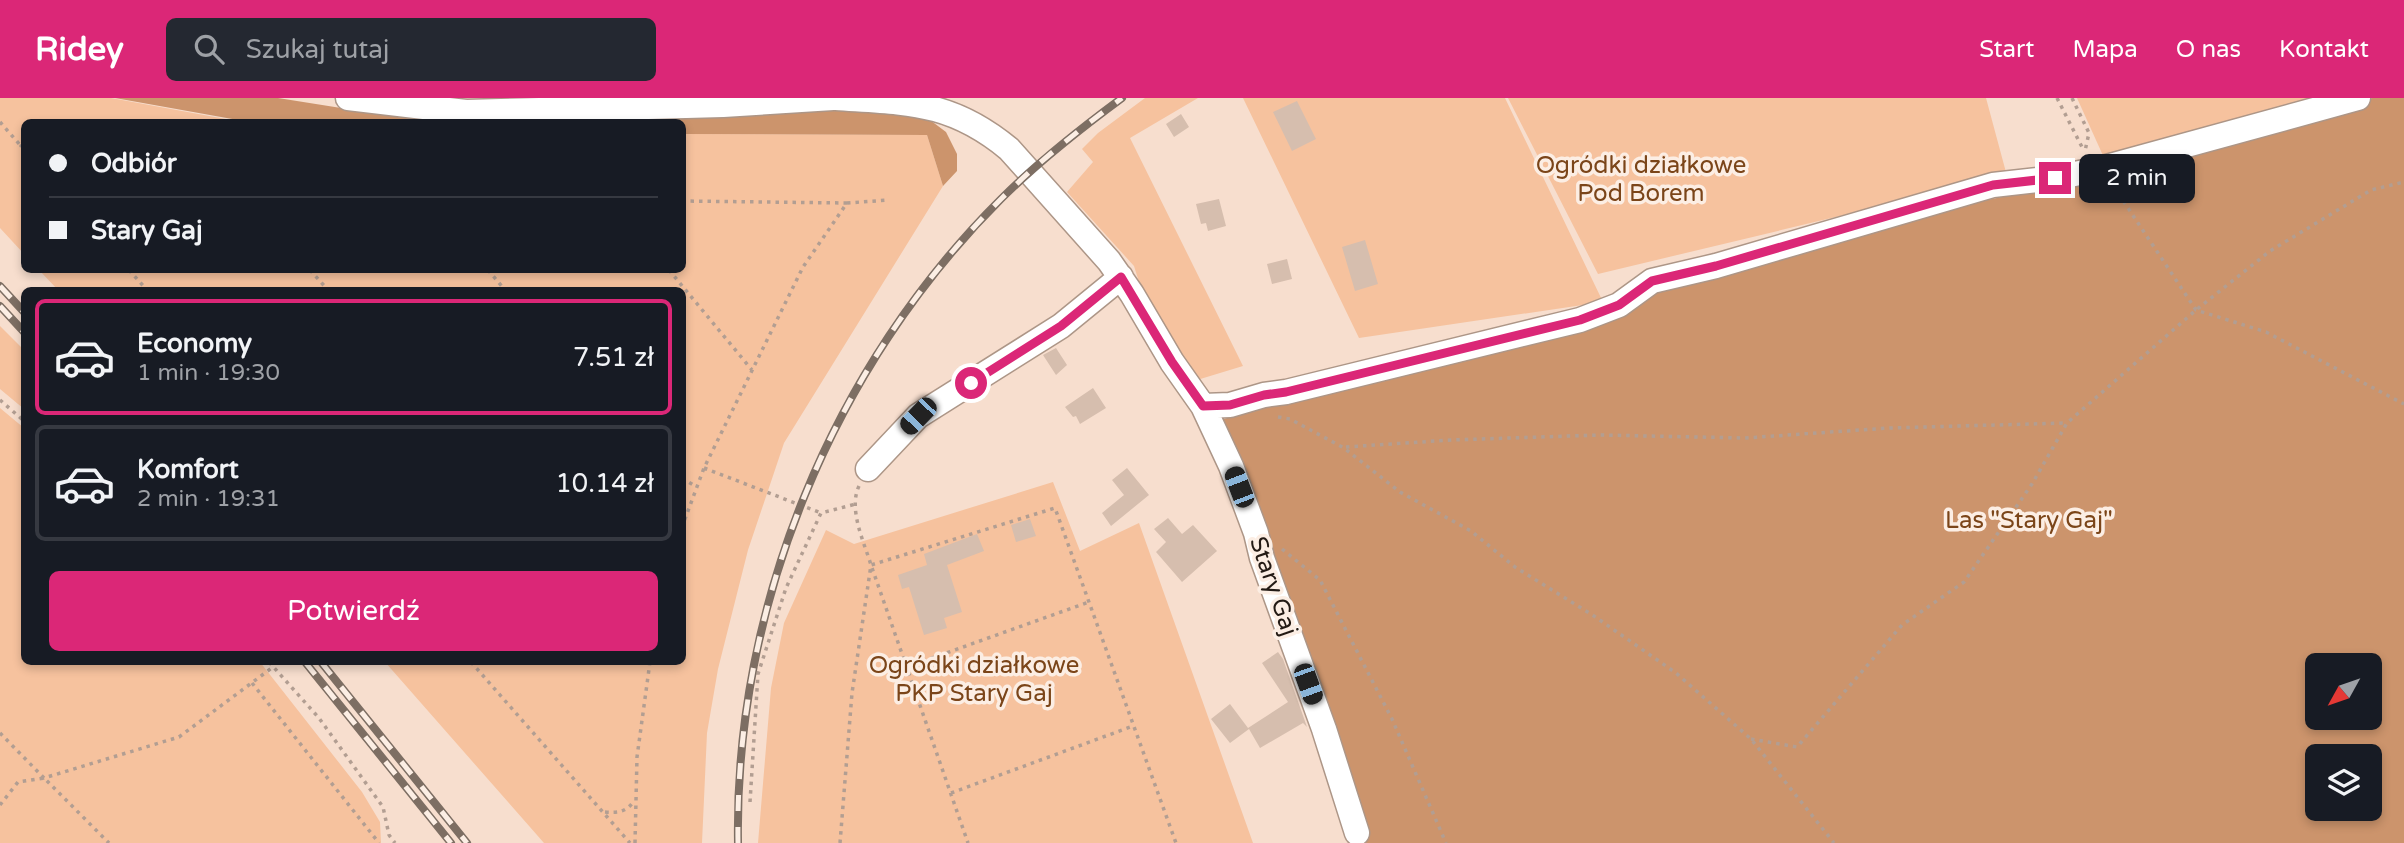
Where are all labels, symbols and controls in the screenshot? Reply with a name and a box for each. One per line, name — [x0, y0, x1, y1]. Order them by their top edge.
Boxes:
search box — [166, 18, 656, 81]
text: Ridey — [35, 30, 124, 69]
icon: search — [190, 30, 228, 68]
text: Szukaj tutaj — [246, 34, 389, 65]
text: Start — [1979, 35, 2034, 64]
text: Mapa — [2072, 35, 2138, 64]
text: O nas — [2176, 35, 2241, 64]
text: Kontakt — [2279, 35, 2369, 64]
text: Odbiór — [91, 148, 177, 179]
park label: Ogródki działkowe Pod Borem — [1536, 151, 1746, 208]
callout: 2 min — [2080, 154, 2195, 202]
route end — [2039, 162, 2071, 194]
text: 2 min — [2106, 164, 2168, 192]
text: Stary Gaj — [91, 215, 203, 246]
icon: car — [53, 326, 116, 389]
text: Economy — [137, 328, 252, 359]
text: 7.51 zł — [573, 342, 654, 373]
text: 1 min · 19:30 — [137, 359, 280, 387]
route start — [955, 367, 987, 399]
car — [896, 394, 941, 438]
icon: car — [53, 452, 116, 515]
text: Komfort — [137, 454, 239, 485]
car — [1222, 464, 1257, 510]
text: 10.14 zł — [555, 468, 654, 499]
text: 2 min · 19:31 — [137, 485, 280, 513]
park label: Las "Stary Gaj" — [1945, 506, 2113, 535]
street label: Stary Gaj — [1243, 533, 1304, 640]
button: Potwierdź — [49, 571, 658, 651]
park label: Ogródki działkowe PKP Stary Gaj — [869, 651, 1079, 708]
north arrow — [2305, 653, 2382, 730]
map controls — [2305, 653, 2382, 821]
car — [1291, 661, 1326, 707]
button: layers — [2305, 744, 2382, 821]

